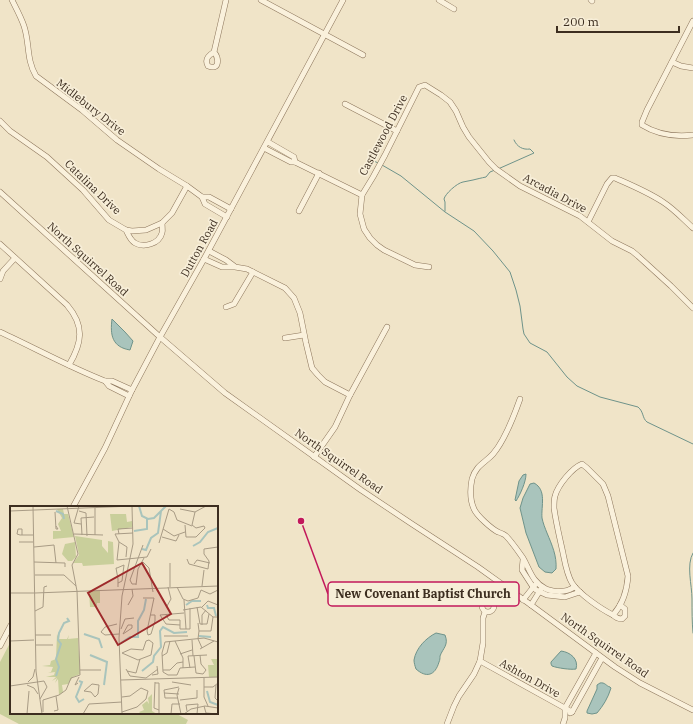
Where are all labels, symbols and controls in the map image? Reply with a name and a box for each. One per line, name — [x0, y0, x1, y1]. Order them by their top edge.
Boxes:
scale bar — [557, 8, 679, 34]
text: 200 m — [563, 14, 599, 29]
street label: Midlebury Drive — [54, 76, 128, 138]
street label: Castlewood Drive — [356, 92, 410, 178]
street label: Catalina Drive — [62, 157, 124, 217]
street label: Arcadia Drive — [521, 170, 590, 216]
street label: Dutton Road — [177, 216, 221, 279]
street label: North Squirrel Road — [45, 219, 132, 299]
street label: North Squirrel Road — [292, 425, 386, 497]
inset map — [10, 506, 218, 714]
callout: New Covenant Baptist Church — [328, 582, 519, 606]
text: New Covenant Baptist Church — [335, 586, 511, 601]
street label: North Squirrel Road — [558, 609, 652, 681]
street label: Ashton Drive — [497, 656, 563, 700]

